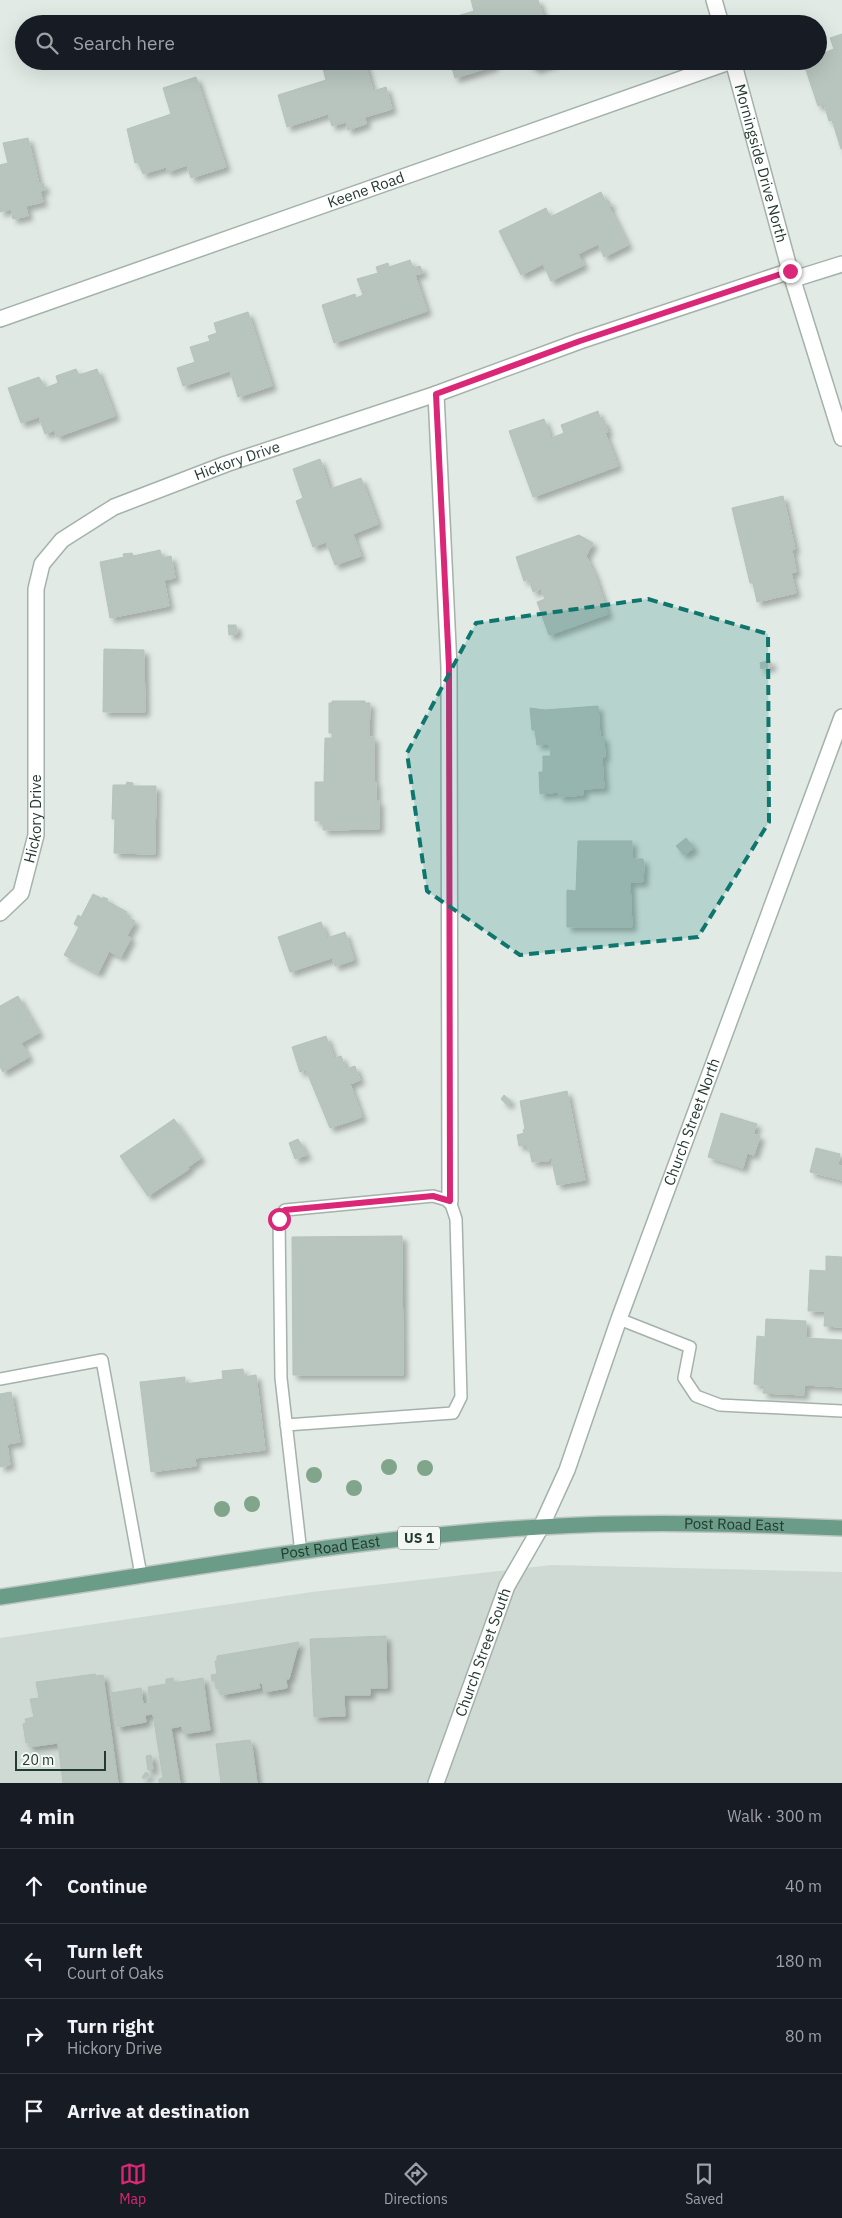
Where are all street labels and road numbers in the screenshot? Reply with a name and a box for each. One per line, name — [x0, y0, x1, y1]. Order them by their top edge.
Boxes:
street label: Morningside Drive North — [731, 82, 792, 244]
street label: Keene Road — [325, 167, 407, 212]
street label: Hickory Drive — [191, 437, 282, 484]
street label: Hickory Drive — [19, 774, 45, 865]
street label: Church Street North — [659, 1055, 724, 1188]
street label: Post Road East — [684, 1514, 785, 1535]
road number: US 1 — [398, 1526, 440, 1550]
street label: Post Road East — [279, 1531, 381, 1563]
street label: Church Street South — [451, 1585, 515, 1719]

